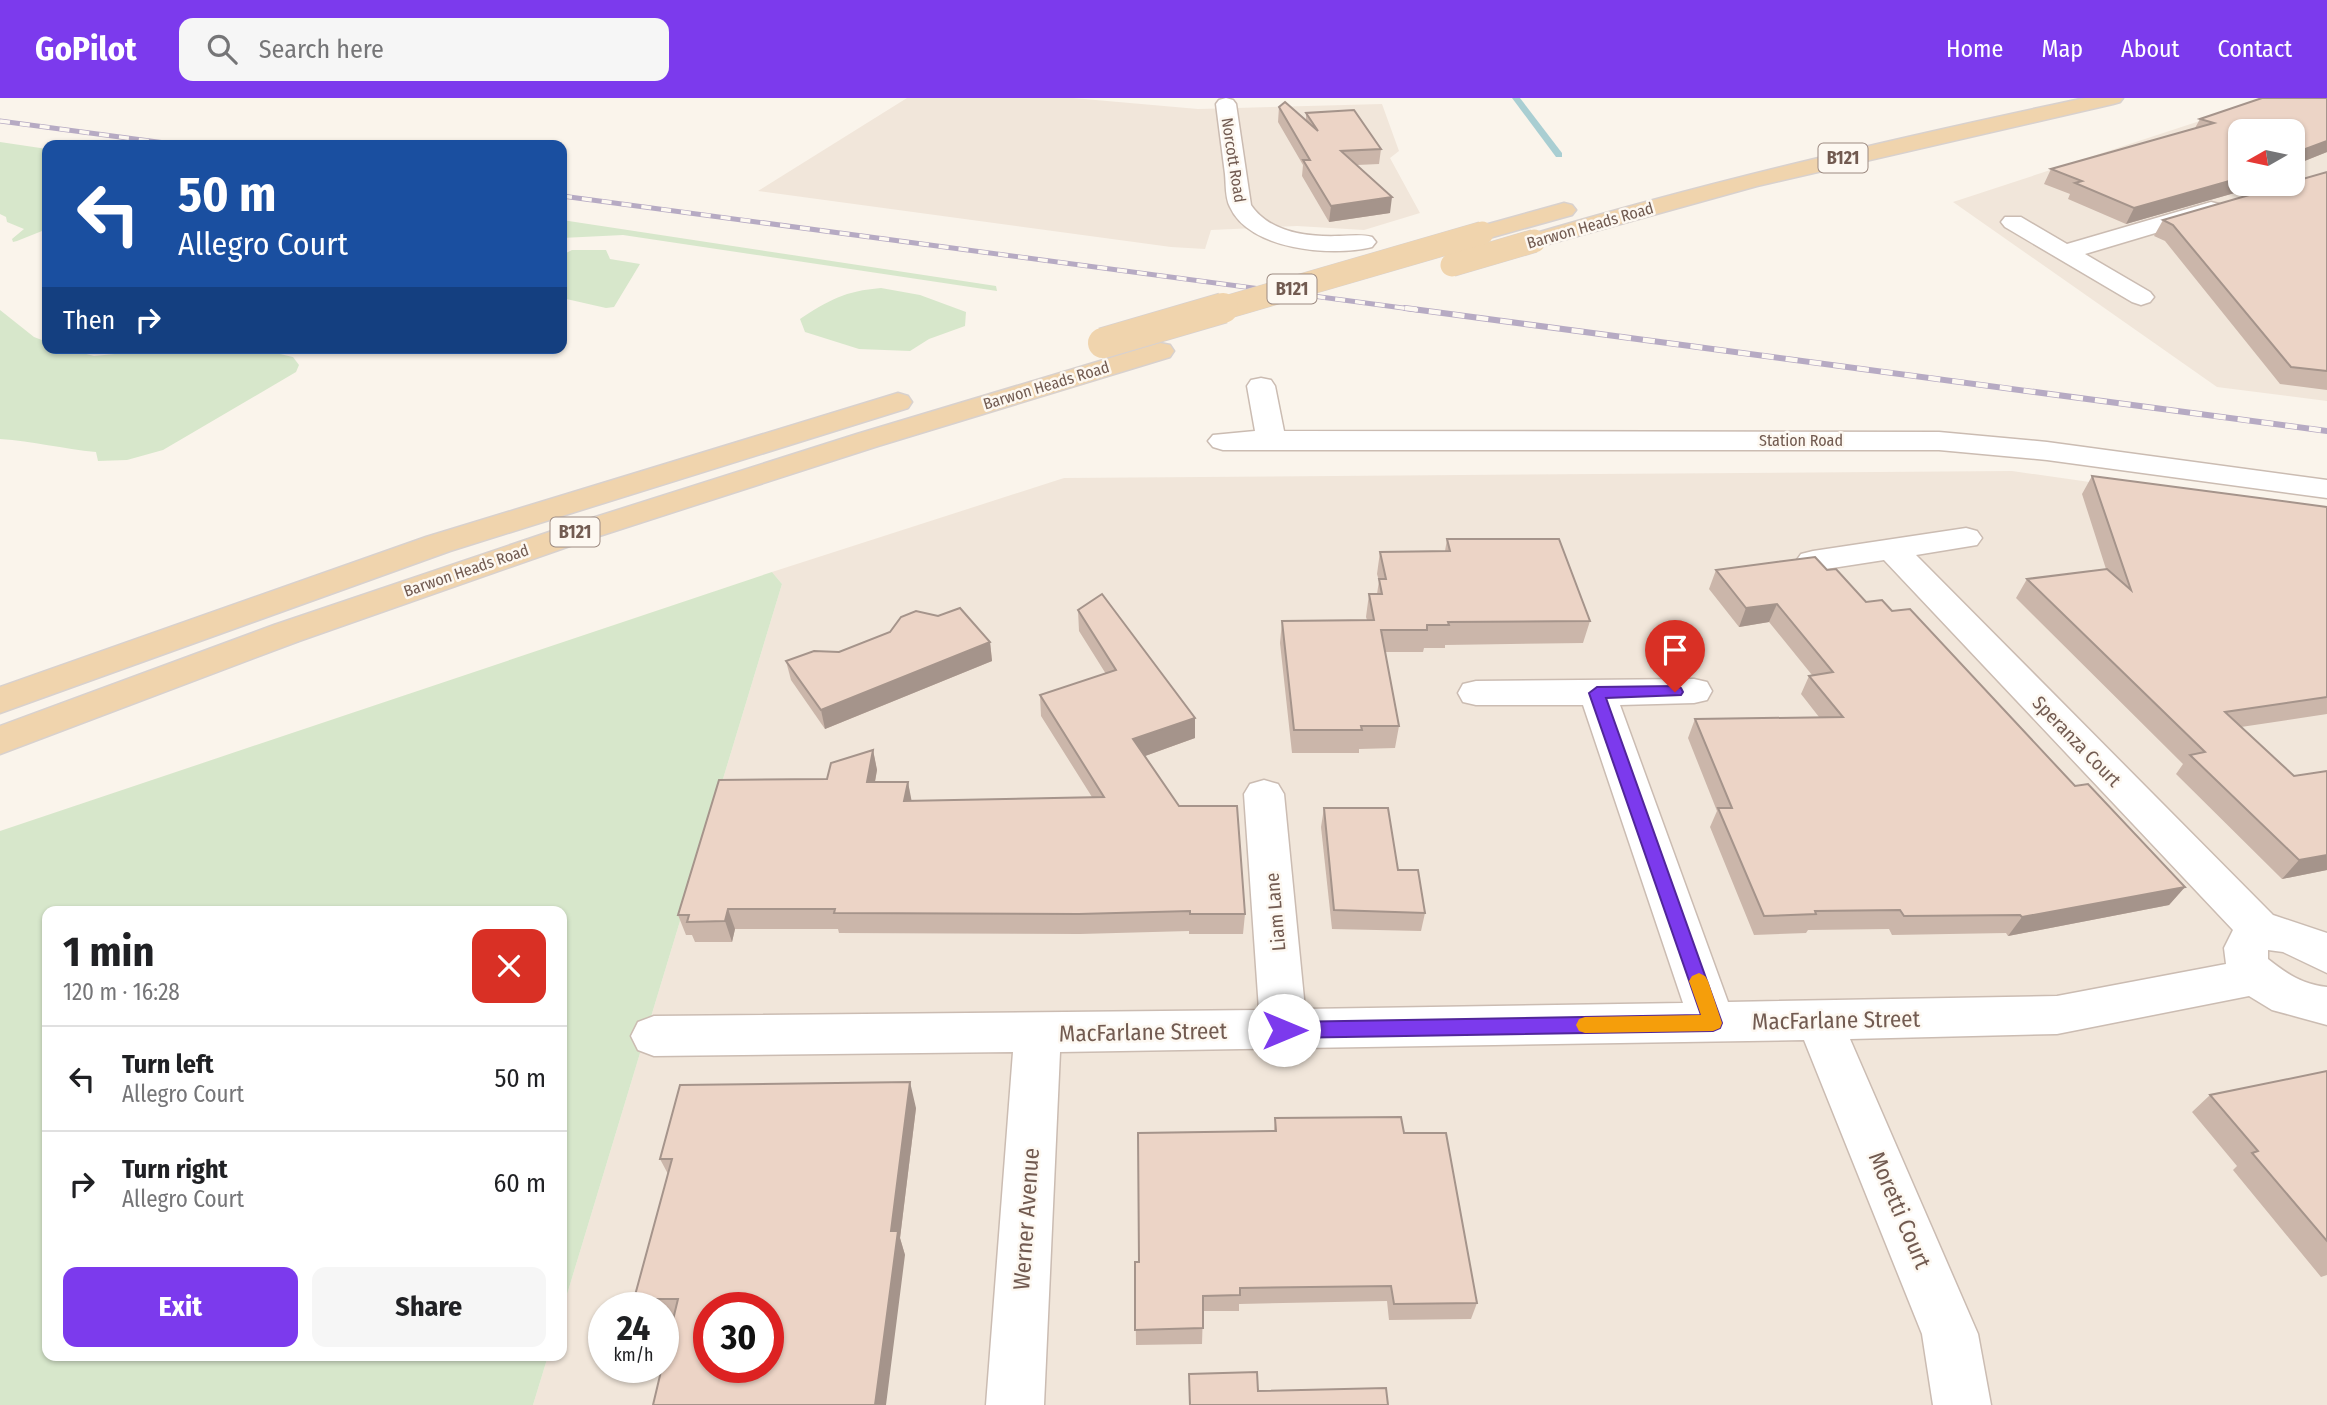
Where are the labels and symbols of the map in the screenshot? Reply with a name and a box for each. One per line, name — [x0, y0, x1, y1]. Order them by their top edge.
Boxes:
street label: Norcott Road — [1217, 116, 1250, 204]
north arrow — [2228, 119, 2305, 196]
road number: B121 — [1818, 144, 1868, 172]
street label: Barwon Heads Road — [1525, 198, 1656, 253]
road number: B121 — [1268, 274, 1316, 304]
street label: Barwon Heads Road — [981, 357, 1112, 414]
street label: Station Road — [1759, 431, 1843, 450]
road number: B121 — [550, 518, 600, 546]
street label: Barwon Heads Road — [401, 540, 531, 601]
pin — [1645, 620, 1705, 692]
street label: Speranza Court — [2028, 691, 2126, 792]
street label: Liam Lane — [1261, 872, 1290, 952]
position arrow — [1247, 993, 1321, 1067]
street label: MacFarlane Street — [1752, 1005, 1921, 1035]
street label: MacFarlane Street — [1059, 1017, 1228, 1047]
street label: Werner Avenue — [1007, 1147, 1045, 1291]
street label: Moretti Court — [1863, 1147, 1937, 1273]
speed limit sign: 30 — [693, 1292, 784, 1383]

